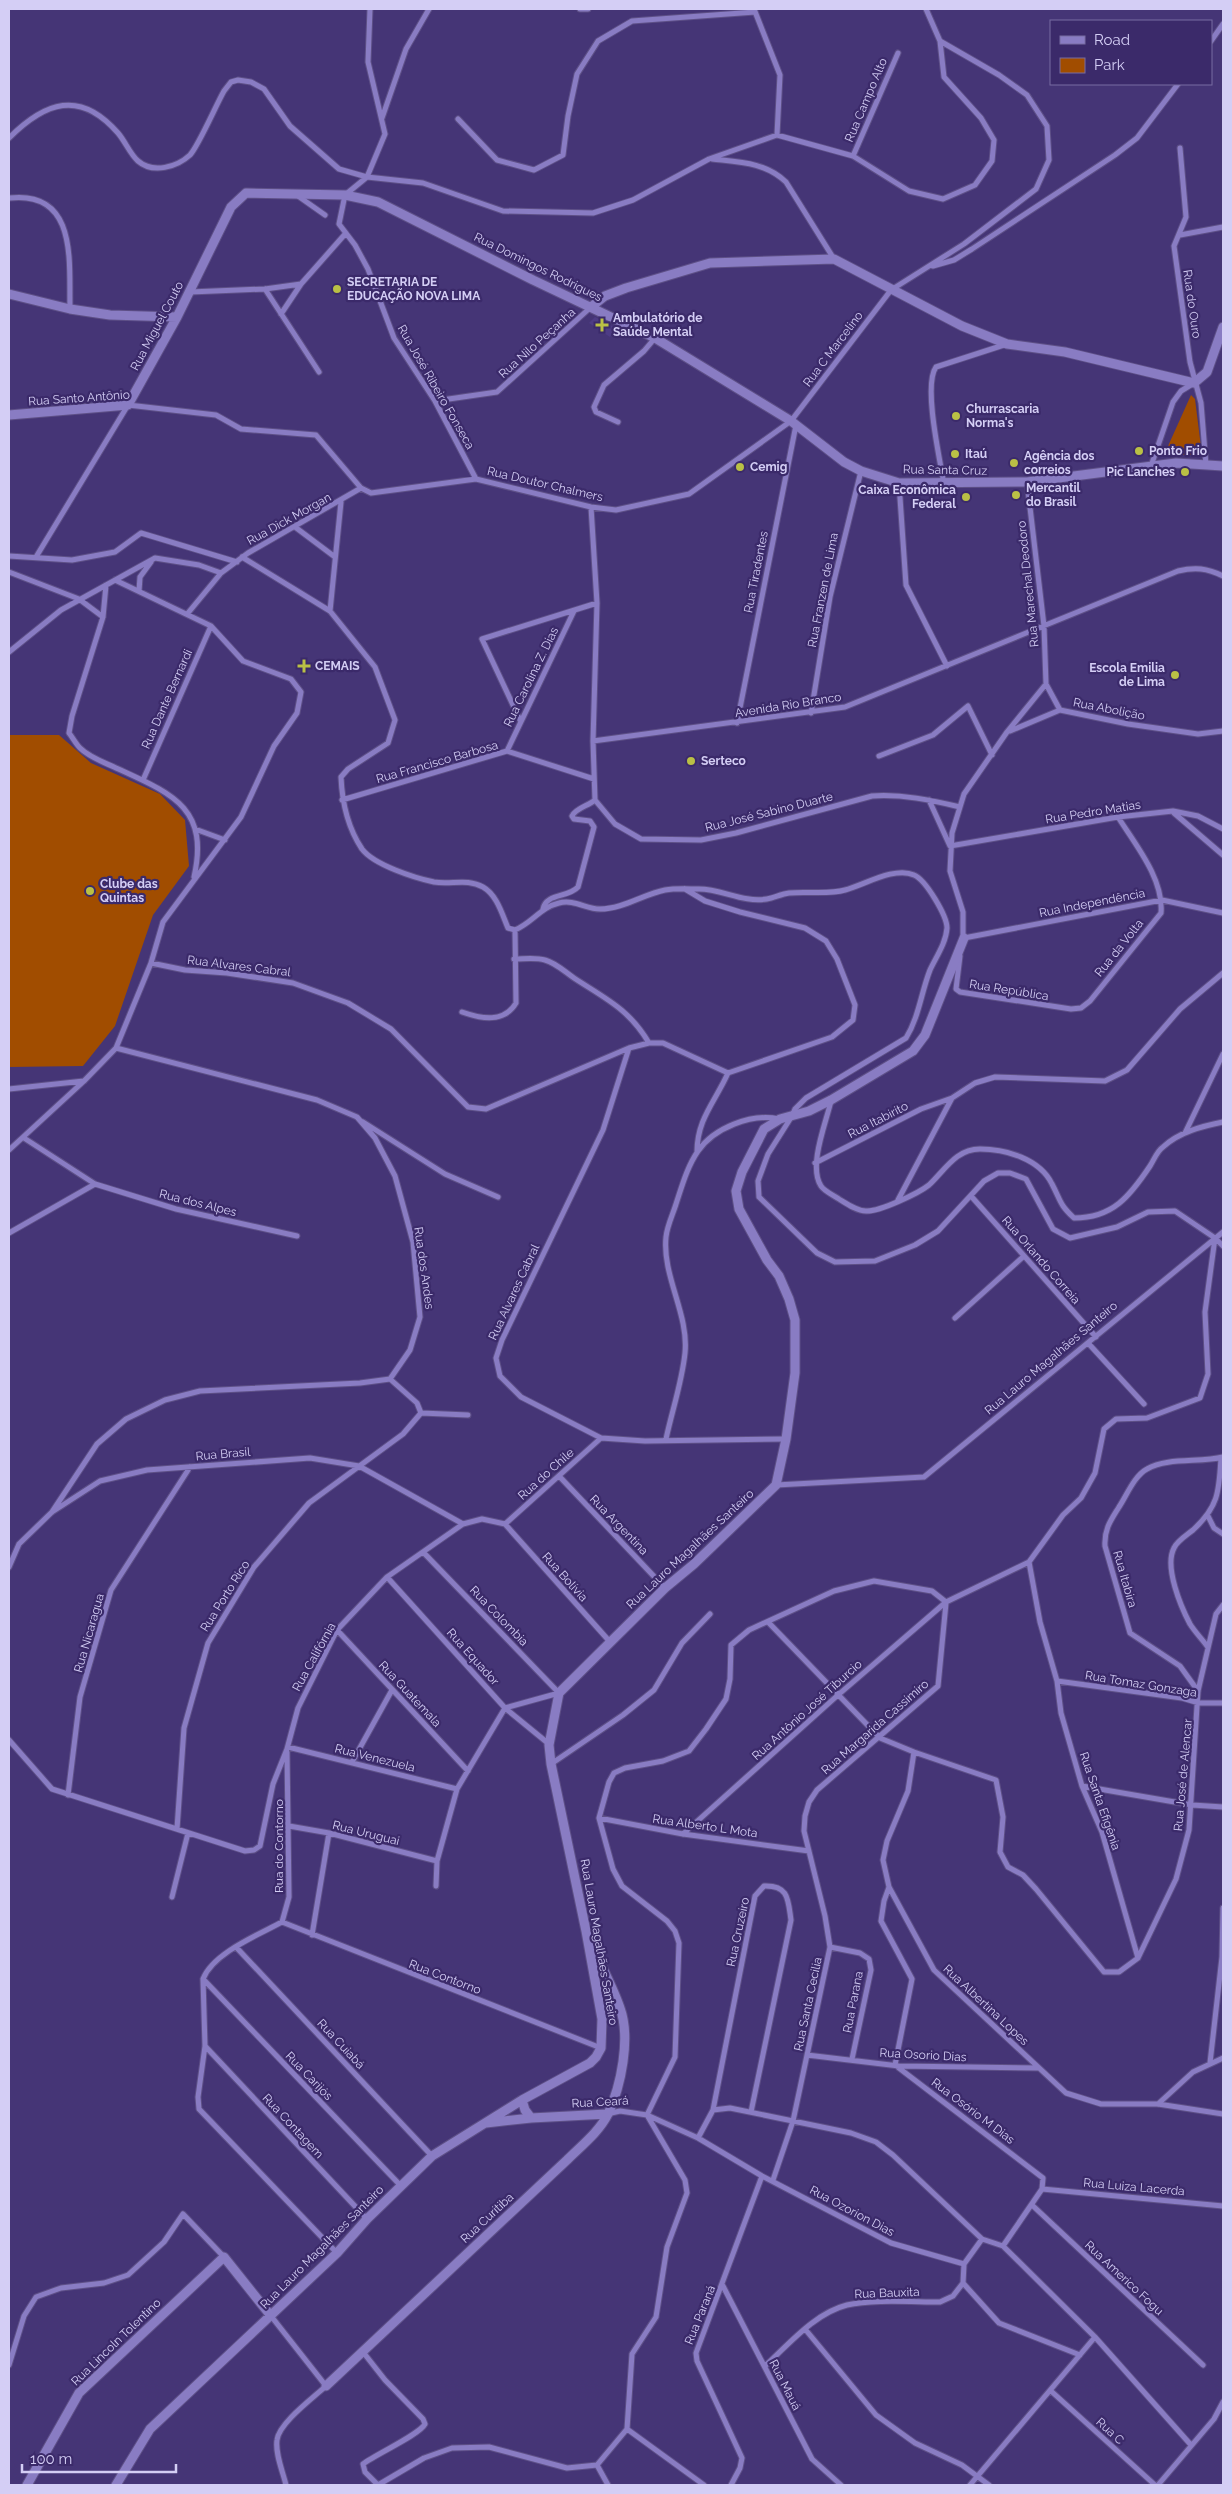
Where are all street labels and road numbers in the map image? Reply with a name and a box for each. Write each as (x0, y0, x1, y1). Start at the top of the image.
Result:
street label: Rua Campo Alto (842, 56, 890, 144)
street label: Rua Domingos Rodrigues (472, 230, 604, 304)
street label: Rua do Ouro (1180, 269, 1204, 339)
street label: Rua Miguel Couto (128, 279, 186, 373)
street label: Rua Nilo Peçanha (496, 305, 578, 381)
street label: Rua C Marcelino (800, 309, 866, 389)
street label: Rua José Ribeiro Fonseca (395, 322, 477, 452)
street label: Rua Santo Antônio (28, 387, 130, 409)
street label: Rua Santa Cruz (903, 462, 987, 478)
street label: Rua Doutor Chalmers (486, 464, 604, 504)
street label: Rua Dick Morgan (244, 490, 334, 548)
street label: Rua Marechal Deodoro (1014, 520, 1042, 648)
street label: Rua Tiradentes (741, 530, 771, 614)
street label: Rua Franzen de Lima (805, 532, 841, 648)
street label: Rua Carolina Z. Dias (501, 625, 561, 729)
street label: Rua Dante Bernardi (139, 647, 195, 751)
street label: Avenida Rio Branco (734, 690, 842, 720)
street label: Rua Abolição (1072, 695, 1146, 723)
street label: Rua Francisco Barbosa (374, 738, 500, 786)
street label: Rua José Sabino Duarte (704, 789, 834, 835)
street label: Rua Pedro Matias (1044, 798, 1142, 826)
street label: Rua Independência (1038, 886, 1146, 920)
street label: Rua da Volta (1092, 917, 1146, 979)
street label: Rua Alvares Cabral (186, 953, 292, 979)
street label: Rua República (968, 977, 1050, 1003)
street label: Rua Itabirito (845, 1099, 911, 1141)
street label: Rua dos Alpes (158, 1187, 238, 1219)
street label: Rua Orlando Correia (999, 1213, 1083, 1307)
street label: Rua dos Andes (411, 1226, 437, 1310)
street label: Rua Alvares Cabral (486, 1241, 543, 1342)
street label: Rua Lauro Magalhães Santeiro (982, 1298, 1120, 1418)
street label: Rua Brasil (195, 1445, 252, 1463)
street label: Rua do Chile (515, 1445, 577, 1503)
street label: Rua Lauro Magalhães Santeiro (624, 1486, 756, 1612)
street label: Rua Argentina (587, 1492, 651, 1558)
street label: Rua Itabira (1110, 1549, 1140, 1609)
street label: Rua Bolívia (539, 1550, 591, 1604)
street label: Rua Porto Rico (198, 1558, 252, 1634)
street label: Rua Colombia (467, 1583, 531, 1649)
street label: Rua Nicaragua (71, 1592, 107, 1674)
street label: Rua Califórnia (289, 1620, 339, 1694)
street label: Rua Equador (444, 1626, 503, 1689)
street label: Rua Antônio José Tiburcio (749, 1657, 865, 1763)
street label: Rua Guatemala (376, 1658, 444, 1730)
street label: Rua Tomaz Gonzaga (1084, 1668, 1198, 1700)
street label: Rua Margarida Cassimiro (819, 1677, 931, 1777)
street label: Rua José de Alencar (1171, 1717, 1195, 1832)
street label: Rua Venezuela (333, 1741, 417, 1775)
street label: Rua Santa Efigênia (1077, 1750, 1123, 1852)
street label: Rua do Contorno (272, 1799, 286, 1893)
street label: Rua Alberto L Mota (652, 1812, 758, 1840)
street label: Rua Uruguai (331, 1818, 401, 1848)
street label: Rua Lauro Magalhães Santeiro (577, 1858, 621, 2026)
street label: Rua Cruzeiro (724, 1896, 752, 1968)
street label: Rua Santa Cecilia (791, 1956, 825, 2052)
street label: Rua Contorno (407, 1957, 483, 1997)
street label: Rua Albertina Lopes (940, 1962, 1032, 2048)
street label: Rua Parana (840, 1970, 866, 2034)
street label: Rua Cuiabá (314, 2016, 368, 2072)
street label: Rua Osorio Dias (879, 2046, 967, 2064)
street label: Rua Carijós (283, 2049, 336, 2103)
street label: Rua Osório M Dias (929, 2075, 1018, 2147)
street label: Rua Contagem (260, 2091, 326, 2161)
street label: Rua Ceará (571, 2094, 629, 2110)
street label: Rua Luiza Lacerda (1083, 2176, 1185, 2198)
street label: Rua Lauro Magalhães Santeiro (257, 2182, 387, 2312)
street label: Rua Ozorion Dias (807, 2183, 897, 2239)
street label: Rua Curitiba (458, 2190, 516, 2246)
street label: Rua Americo Fogu (1082, 2238, 1166, 2318)
street label: Rua Paraná (682, 2283, 718, 2347)
street label: Rua Bauxita (854, 2285, 920, 2301)
street label: Rua Lincoln Tolentino (68, 2296, 164, 2388)
street label: Rua Mauá (766, 2357, 804, 2413)
street label: Rua C (1093, 2415, 1127, 2447)

